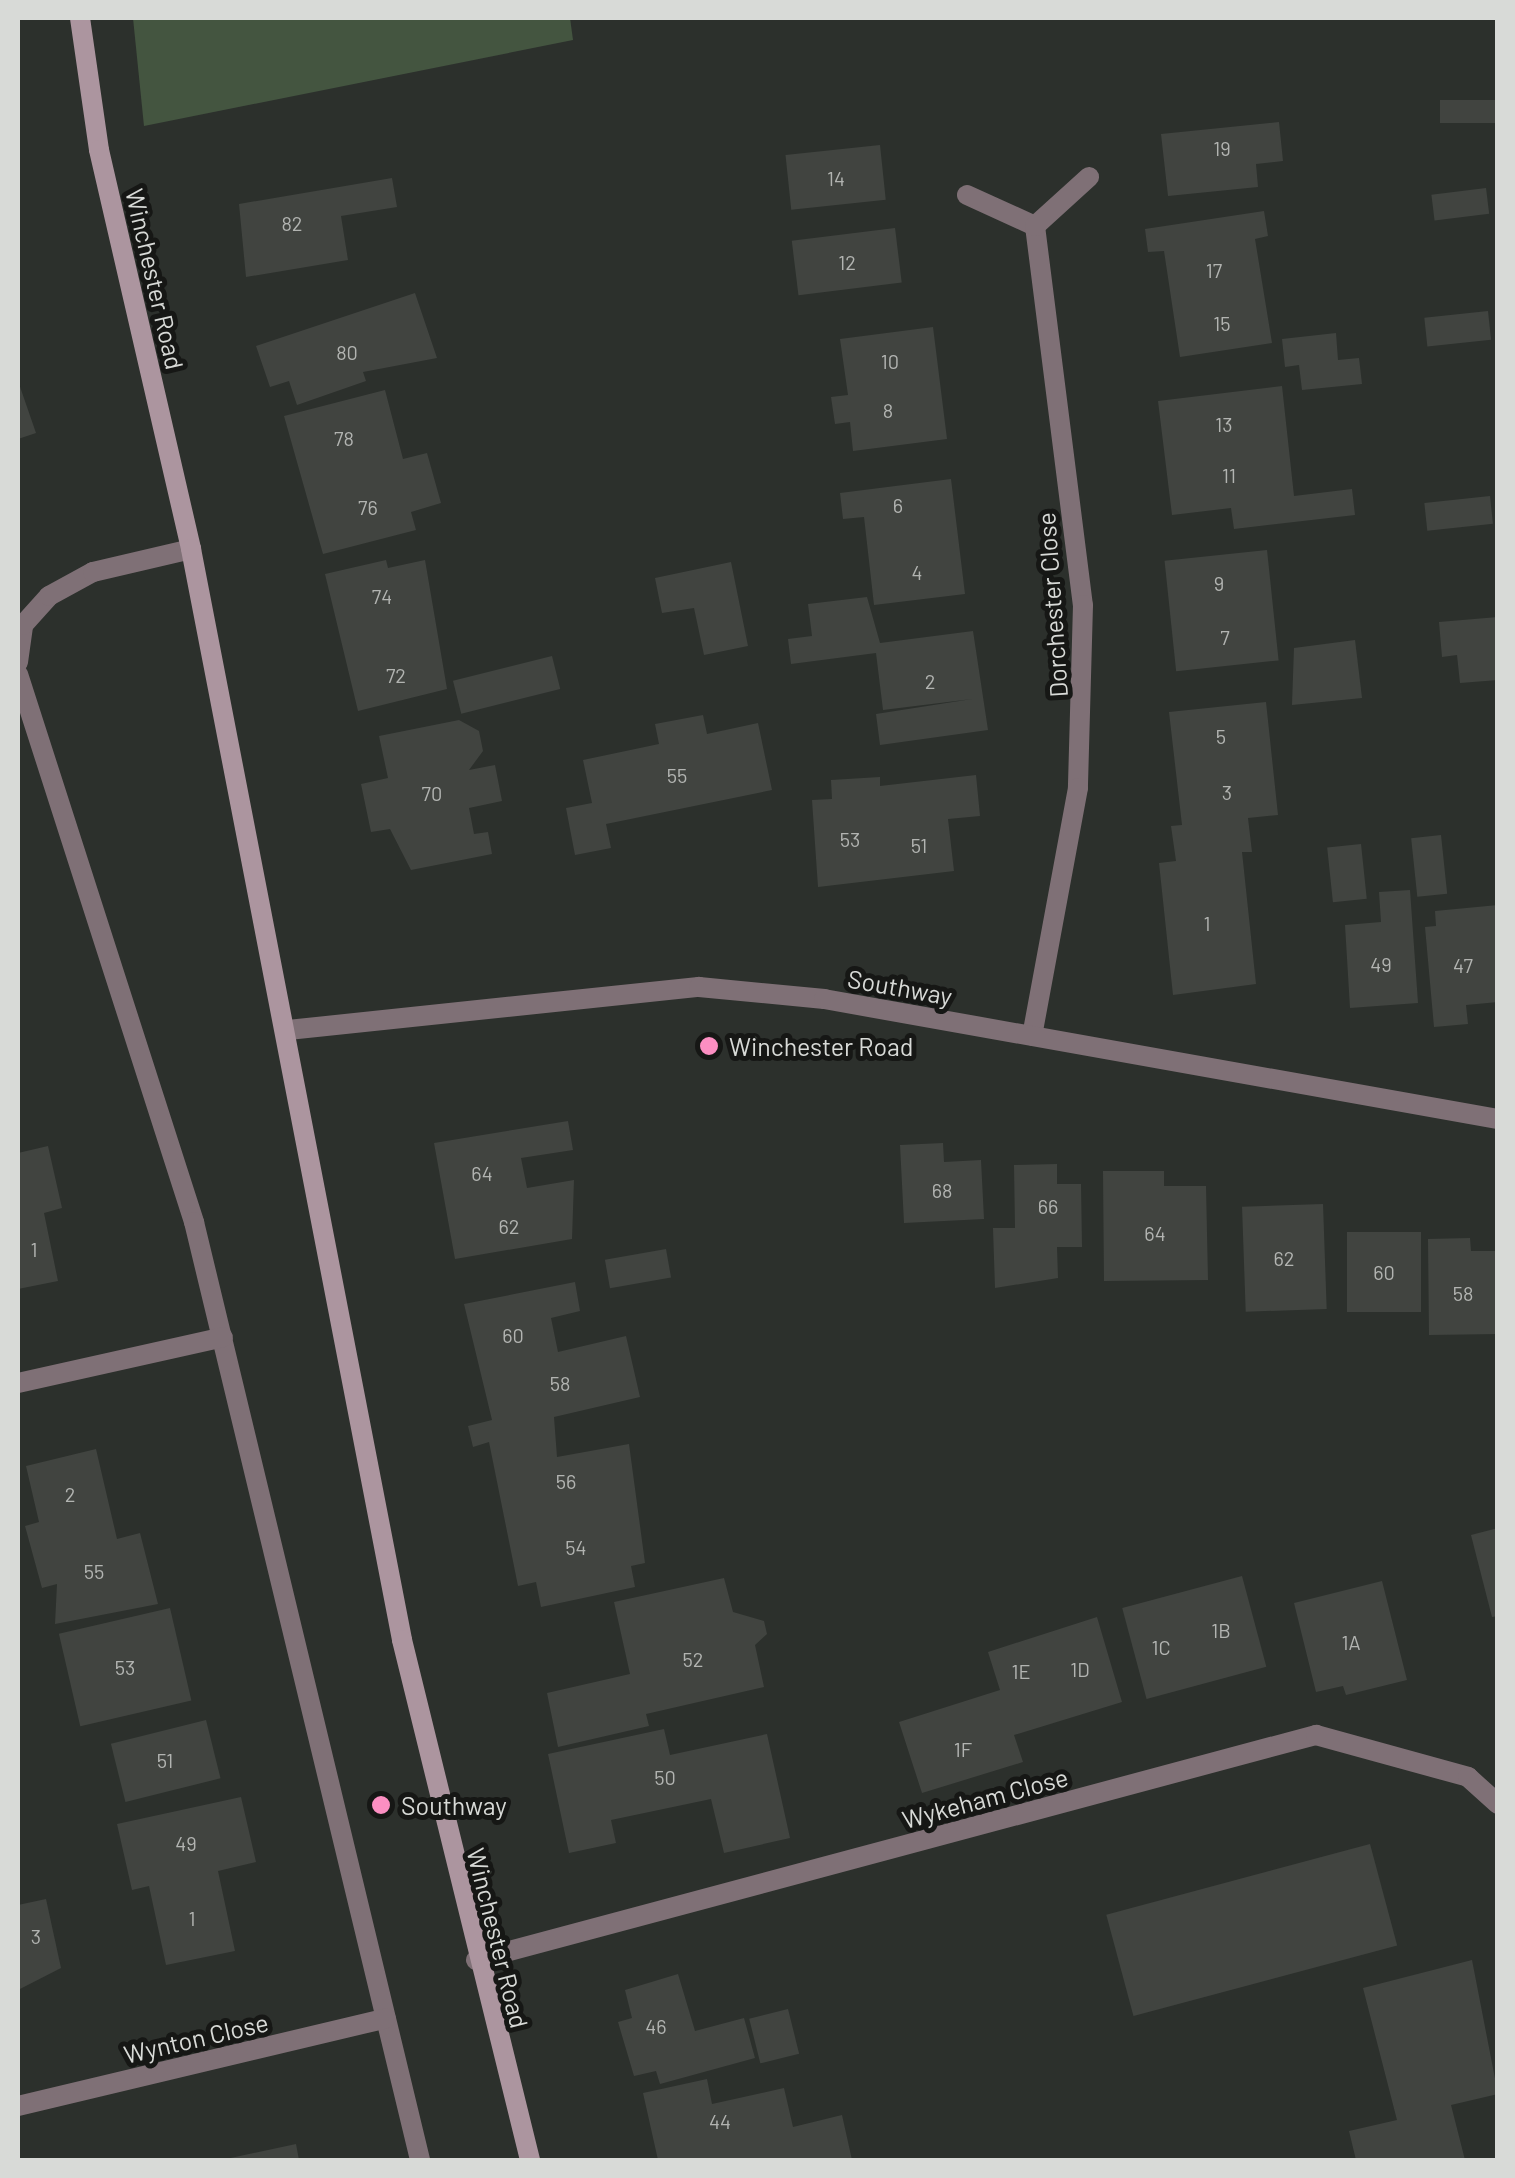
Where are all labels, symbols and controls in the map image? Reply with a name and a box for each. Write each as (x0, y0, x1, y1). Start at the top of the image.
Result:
house number: 19 (1213, 136, 1231, 160)
house number: 14 (827, 166, 845, 190)
street label: Winchester Road (120, 186, 190, 372)
house number: 82 (281, 211, 303, 235)
house number: 12 (838, 250, 856, 274)
house number: 17 (1206, 258, 1222, 282)
house number: 15 (1213, 311, 1231, 335)
house number: 80 (336, 340, 358, 364)
house number: 10 (881, 349, 899, 373)
house number: 8 (883, 398, 893, 422)
house number: 13 (1215, 412, 1233, 436)
house number: 78 (334, 426, 354, 450)
house number: 11 (1222, 463, 1236, 487)
house number: 6 (893, 493, 903, 517)
house number: 76 (358, 495, 378, 519)
street label: Dorchester Close (1031, 511, 1073, 699)
house number: 4 (911, 560, 923, 584)
house number: 9 (1214, 571, 1224, 595)
house number: 74 (372, 584, 392, 608)
house number: 7 (1220, 625, 1230, 649)
house number: 72 (386, 663, 406, 687)
house number: 2 (925, 669, 935, 693)
house number: 5 (1216, 724, 1226, 748)
house number: 55 (667, 763, 687, 787)
house number: 3 (1222, 780, 1232, 804)
house number: 70 (422, 781, 442, 805)
house number: 53 (840, 827, 860, 851)
house number: 51 (911, 833, 927, 857)
house number: 1 (1204, 911, 1210, 935)
house number: 49 (1370, 952, 1392, 976)
house number: 47 (1453, 953, 1473, 977)
street label: Southway (845, 963, 955, 1011)
place label: Winchester Road (729, 1031, 913, 1061)
marker: Winchester Road (698, 1035, 720, 1057)
house number: 64 (471, 1161, 493, 1185)
house number: 68 (932, 1178, 952, 1202)
house number: 66 (1038, 1194, 1058, 1218)
house number: 62 (498, 1214, 520, 1238)
house number: 64 (1144, 1221, 1166, 1245)
house number: 1 (31, 1237, 37, 1261)
house number: 62 (1273, 1246, 1295, 1270)
house number: 60 (1373, 1260, 1395, 1284)
house number: 58 (1453, 1281, 1473, 1305)
house number: 60 (502, 1323, 524, 1347)
house number: 58 (550, 1371, 570, 1395)
house number: 56 (556, 1469, 576, 1493)
house number: 2 (65, 1482, 75, 1506)
house number: 54 (565, 1535, 587, 1559)
house number: 55 (84, 1559, 104, 1583)
house number: 1B (1211, 1618, 1231, 1642)
house number: 1A (1341, 1630, 1361, 1654)
house number: 1C (1151, 1635, 1171, 1659)
house number: 52 (683, 1647, 703, 1671)
house number: 53 (115, 1655, 135, 1679)
house number: 1D (1070, 1657, 1090, 1681)
house number: 1E (1011, 1659, 1031, 1683)
house number: 1F (954, 1737, 972, 1761)
house number: 51 (157, 1748, 173, 1772)
street label: Wykeham Close (899, 1761, 1071, 1835)
house number: 50 (654, 1765, 676, 1789)
place label: Southway (401, 1790, 507, 1820)
marker: Southway (370, 1794, 392, 1816)
house number: 49 (175, 1831, 197, 1855)
street label: Winchester Road (461, 1845, 535, 2031)
house number: 1 (189, 1906, 195, 1930)
house number: 3 (31, 1924, 41, 1948)
street label: Wynton Close (121, 2007, 271, 2069)
house number: 46 (645, 2014, 667, 2038)
house number: 44 (709, 2109, 731, 2133)

